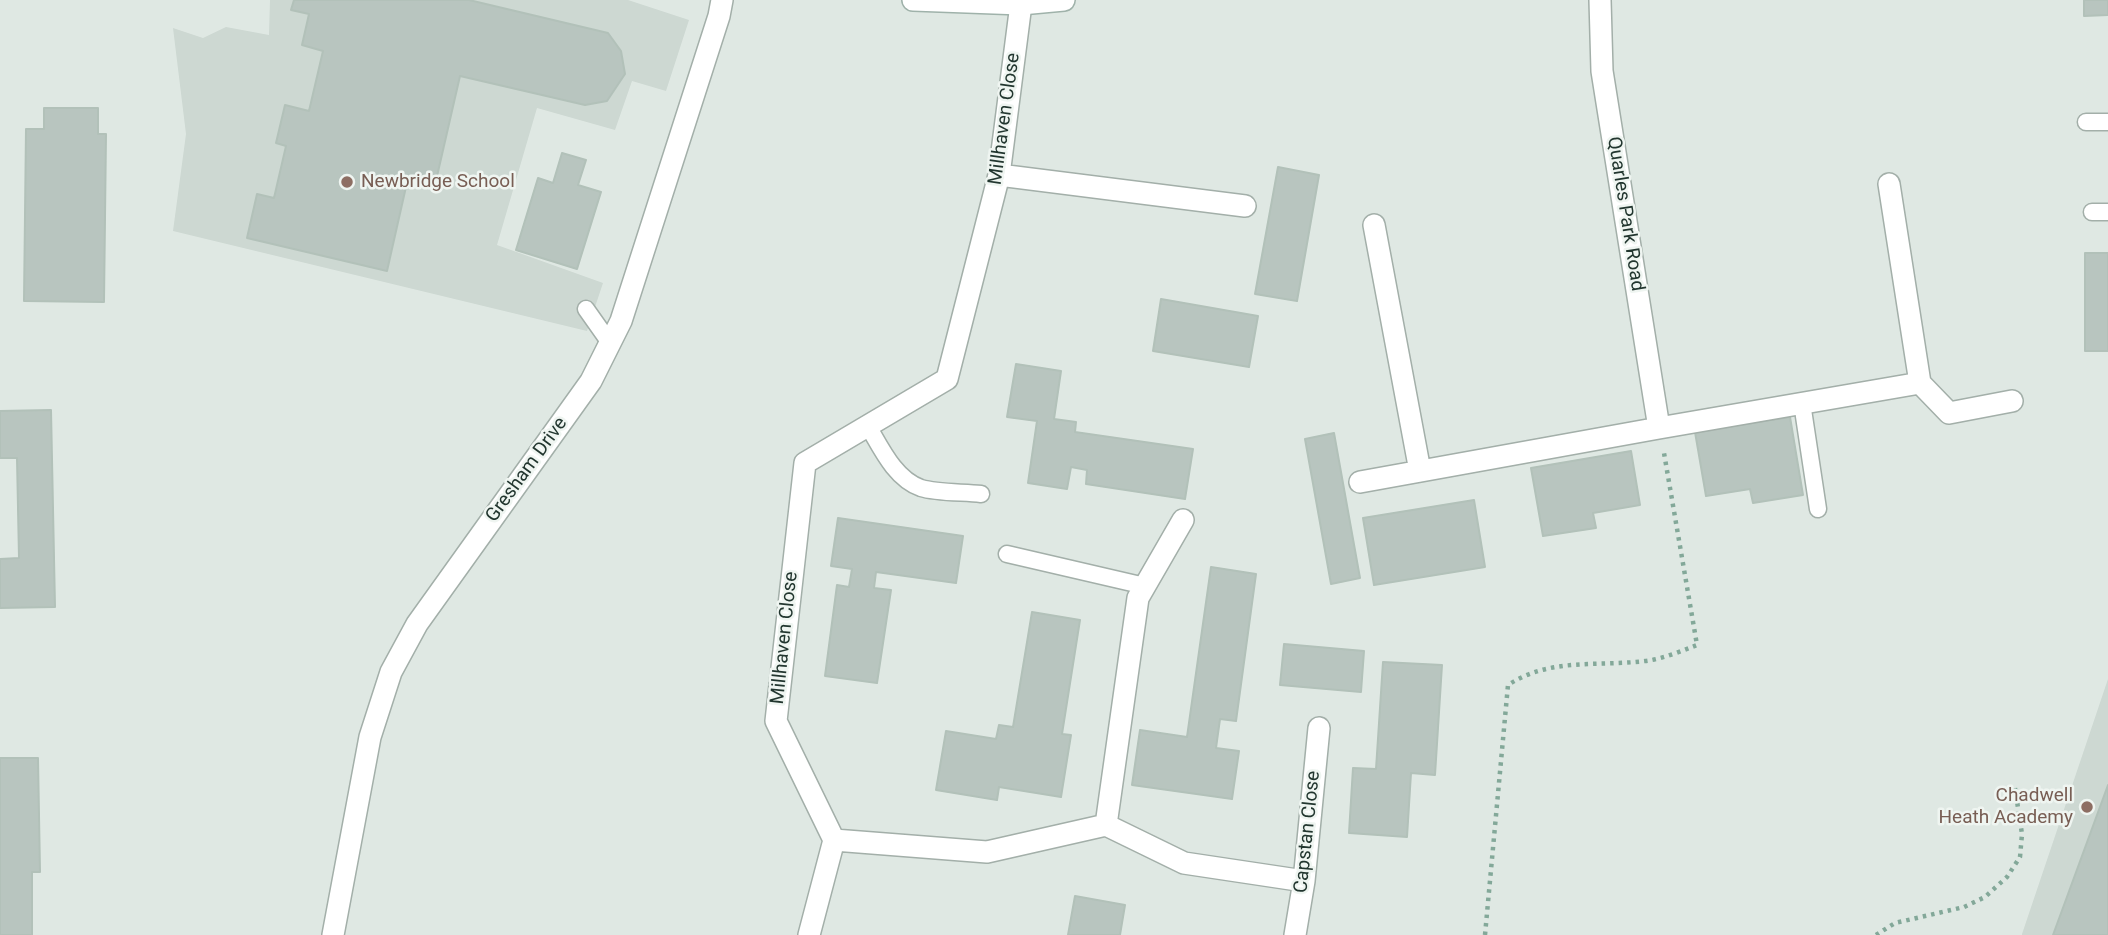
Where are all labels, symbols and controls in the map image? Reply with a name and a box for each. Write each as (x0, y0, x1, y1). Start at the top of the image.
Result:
street label: Millhaven Close (984, 51, 1026, 187)
street label: Quarles Park Road (1602, 135, 1648, 293)
place label: Newbridge School (361, 171, 515, 193)
marker: Newbridge School (339, 174, 355, 190)
street label: Gresham Drive (481, 413, 573, 527)
street label: Millhaven Close (767, 571, 803, 705)
street label: Capstan Close (1290, 770, 1326, 894)
place label: Chadwell Heath Academy (1939, 785, 2073, 829)
marker: Chadwell Heath Academy (2079, 799, 2095, 815)

